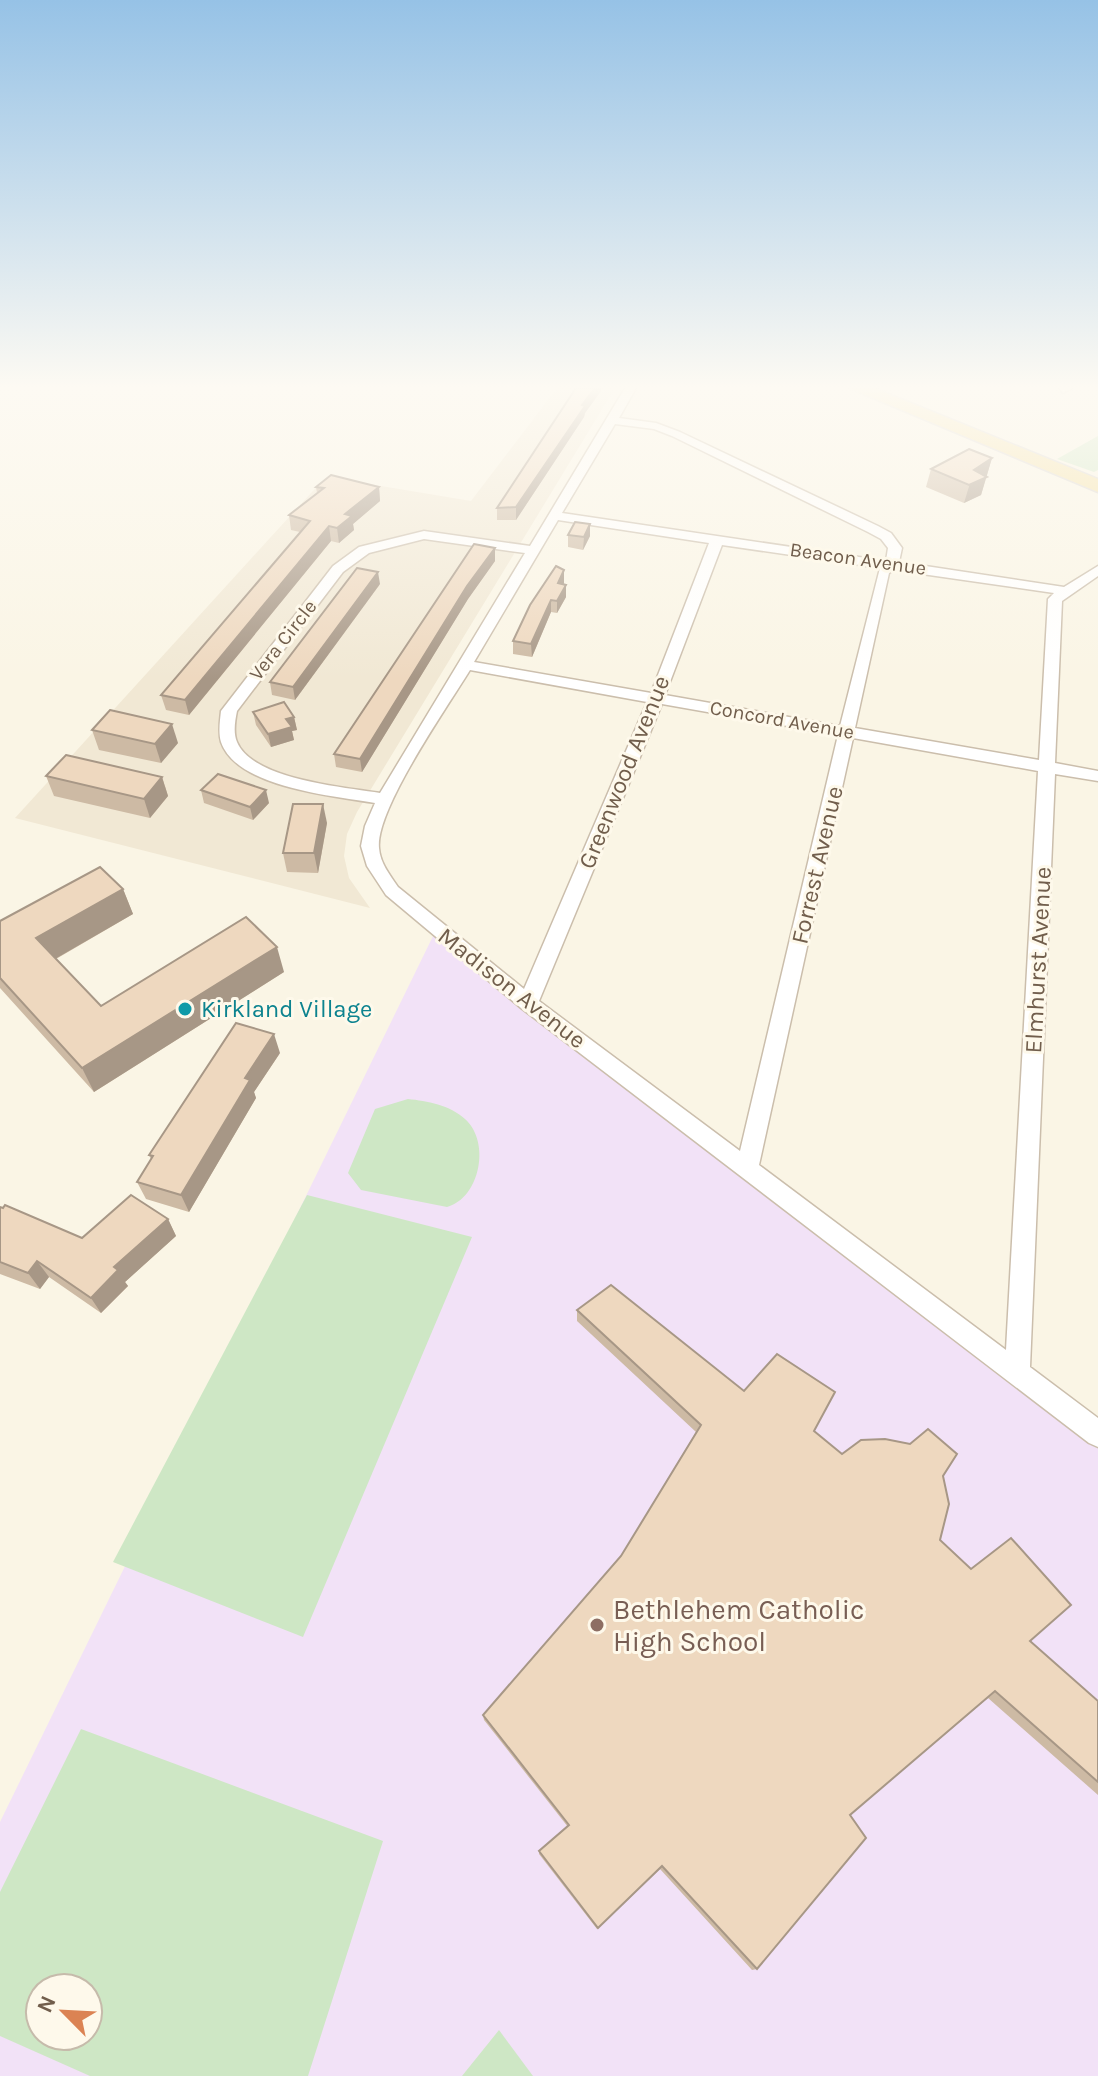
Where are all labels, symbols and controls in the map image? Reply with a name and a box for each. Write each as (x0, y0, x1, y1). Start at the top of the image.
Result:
street label: Beacon Avenue (788, 538, 928, 580)
street label: Vera Circle (245, 595, 321, 685)
street label: Greenwood Avenue (572, 671, 676, 873)
street label: Concord Avenue (708, 696, 856, 744)
street label: Forrest Avenue (785, 783, 849, 947)
street label: Elmhurst Avenue (1019, 866, 1057, 1054)
street label: Madison Avenue (433, 922, 591, 1054)
place label: Kirkland Village (201, 995, 372, 1023)
marker: Kirkland Village (176, 1000, 194, 1018)
place label: Bethlehem Catholic High School (613, 1593, 864, 1658)
marker: Bethlehem Catholic High School (588, 1616, 606, 1634)
north arrow (24, 1972, 104, 2052)
text: N (32, 1992, 62, 2017)

